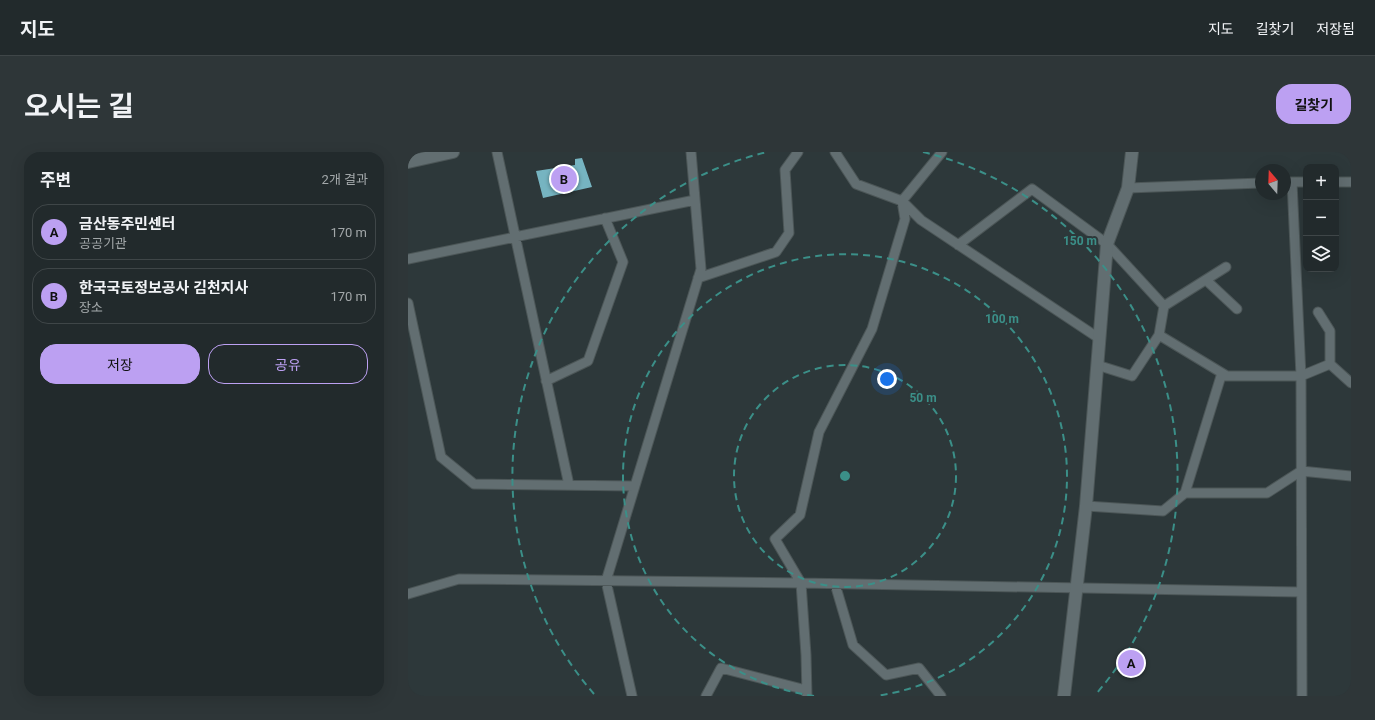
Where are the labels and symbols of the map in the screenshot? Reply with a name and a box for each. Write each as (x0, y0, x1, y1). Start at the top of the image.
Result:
pin: B (551, 164, 577, 194)
north arrow (1255, 164, 1291, 200)
text: 150 m (1063, 234, 1097, 248)
text: 100 m (985, 312, 1019, 326)
your location (877, 369, 897, 389)
text: 50 m (909, 391, 937, 405)
centre of rings (838, 469, 852, 483)
pin: A (1118, 648, 1144, 678)

